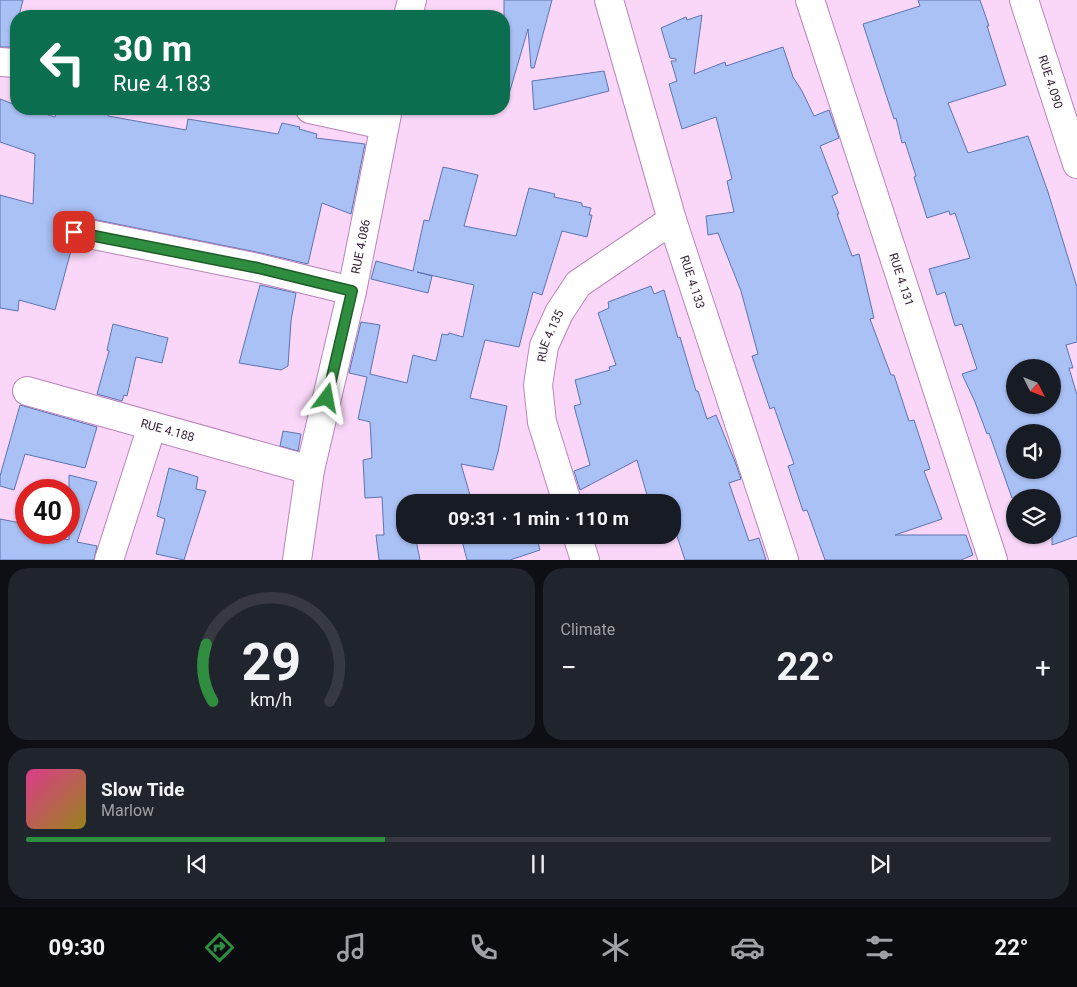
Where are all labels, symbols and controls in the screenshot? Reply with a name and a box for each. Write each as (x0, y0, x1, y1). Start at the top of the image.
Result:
text: 30 m (113, 29, 192, 70)
icon: left (30, 30, 95, 95)
street label: RUE 4.090 (1035, 53, 1066, 110)
text: Rue 4.183 (113, 71, 211, 96)
pin (53, 211, 95, 253)
icon: arrive (60, 218, 88, 246)
street label: RUE 4.086 (349, 218, 373, 275)
street label: RUE 4.131 (886, 251, 917, 308)
street label: RUE 4.133 (677, 253, 708, 310)
street label: RUE 4.135 (535, 307, 567, 363)
north arrow (1006, 359, 1061, 414)
map controls (1006, 359, 1061, 544)
position arrow (300, 371, 352, 423)
street label: RUE 4.188 (139, 416, 196, 444)
button: sound (1006, 424, 1061, 479)
speed limit sign: 40 (15, 479, 80, 544)
button: layers (1006, 489, 1061, 544)
text: 09:31 · 1 min · 110 m (448, 507, 629, 530)
text: Climate (561, 620, 615, 639)
text: 29 (241, 632, 301, 693)
text: 22° (777, 645, 835, 689)
text: − (561, 651, 577, 684)
text: + (1035, 651, 1051, 684)
text: km/h (250, 689, 292, 710)
text: Slow Tide (101, 778, 184, 801)
text: Marlow (101, 801, 154, 820)
icon: previous (183, 850, 211, 878)
icon: pause (524, 850, 552, 878)
icon: next (866, 850, 894, 878)
icon: directions (202, 930, 237, 965)
icon: music (334, 930, 369, 965)
icon: phone (466, 930, 501, 965)
icon: climate (598, 930, 633, 965)
icon: car (730, 930, 765, 965)
icon: filters (862, 930, 897, 965)
text: 09:30 (49, 935, 105, 960)
text: 22° (995, 935, 1028, 960)

